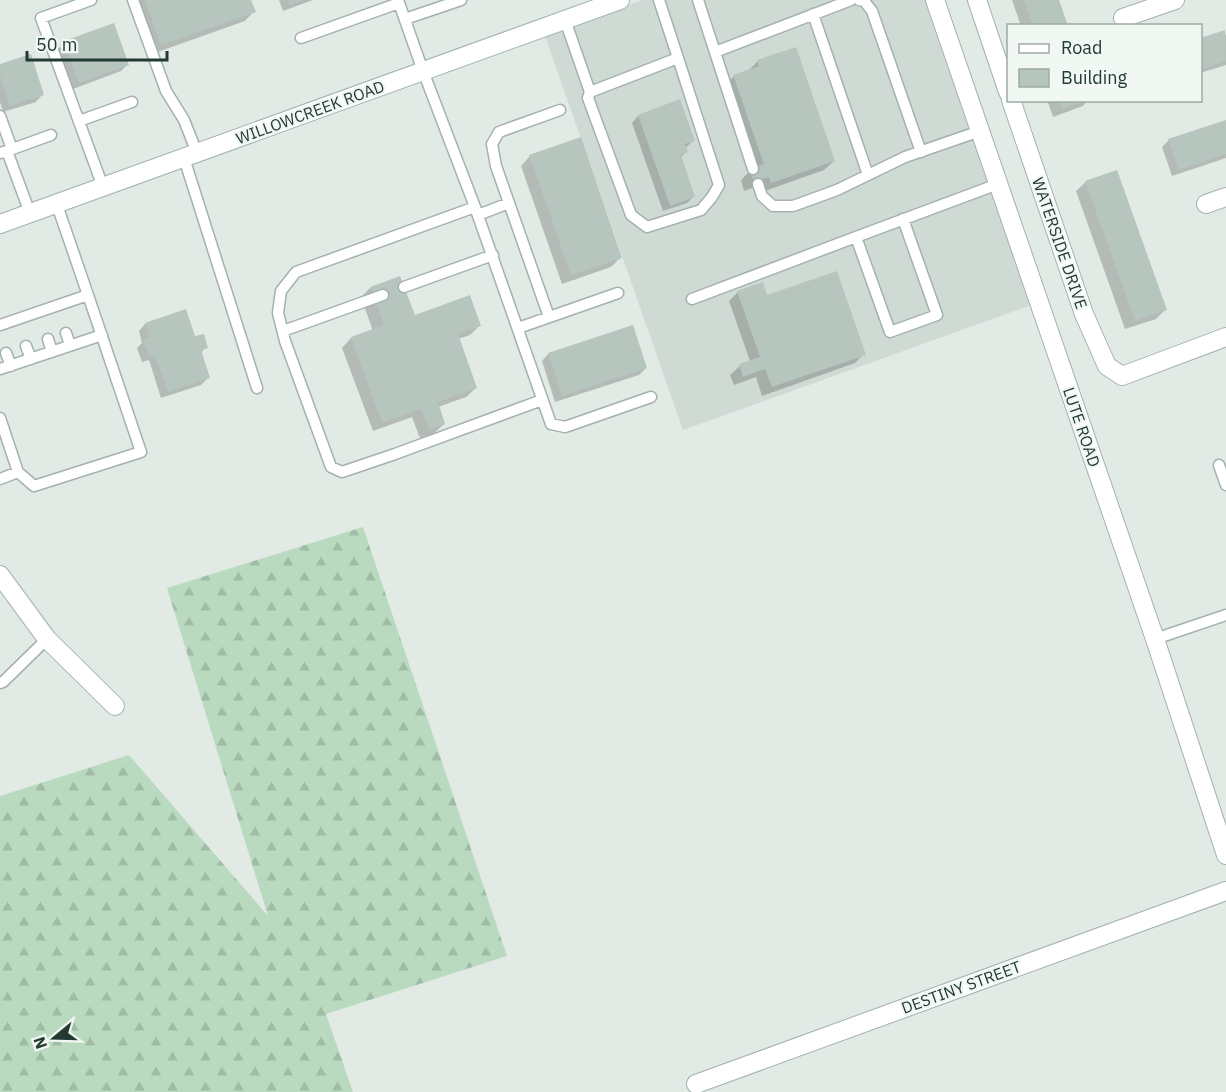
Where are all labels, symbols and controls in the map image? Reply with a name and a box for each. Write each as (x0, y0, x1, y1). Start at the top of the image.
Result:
scale bar (27, 24, 166, 62)
legend (1007, 24, 1202, 102)
text: 50 m (36, 33, 78, 56)
text: Road (1061, 36, 1102, 59)
text: Building (1061, 66, 1128, 89)
street label: WILLOWCREEK ROAD (233, 76, 387, 148)
street label: WATERSIDE DRIVE (1028, 174, 1092, 312)
street label: LUTE ROAD (1059, 385, 1105, 469)
street label: DESTINY STREET (899, 956, 1023, 1018)
north arrow (24, 1008, 84, 1068)
text: N (28, 1034, 51, 1052)

